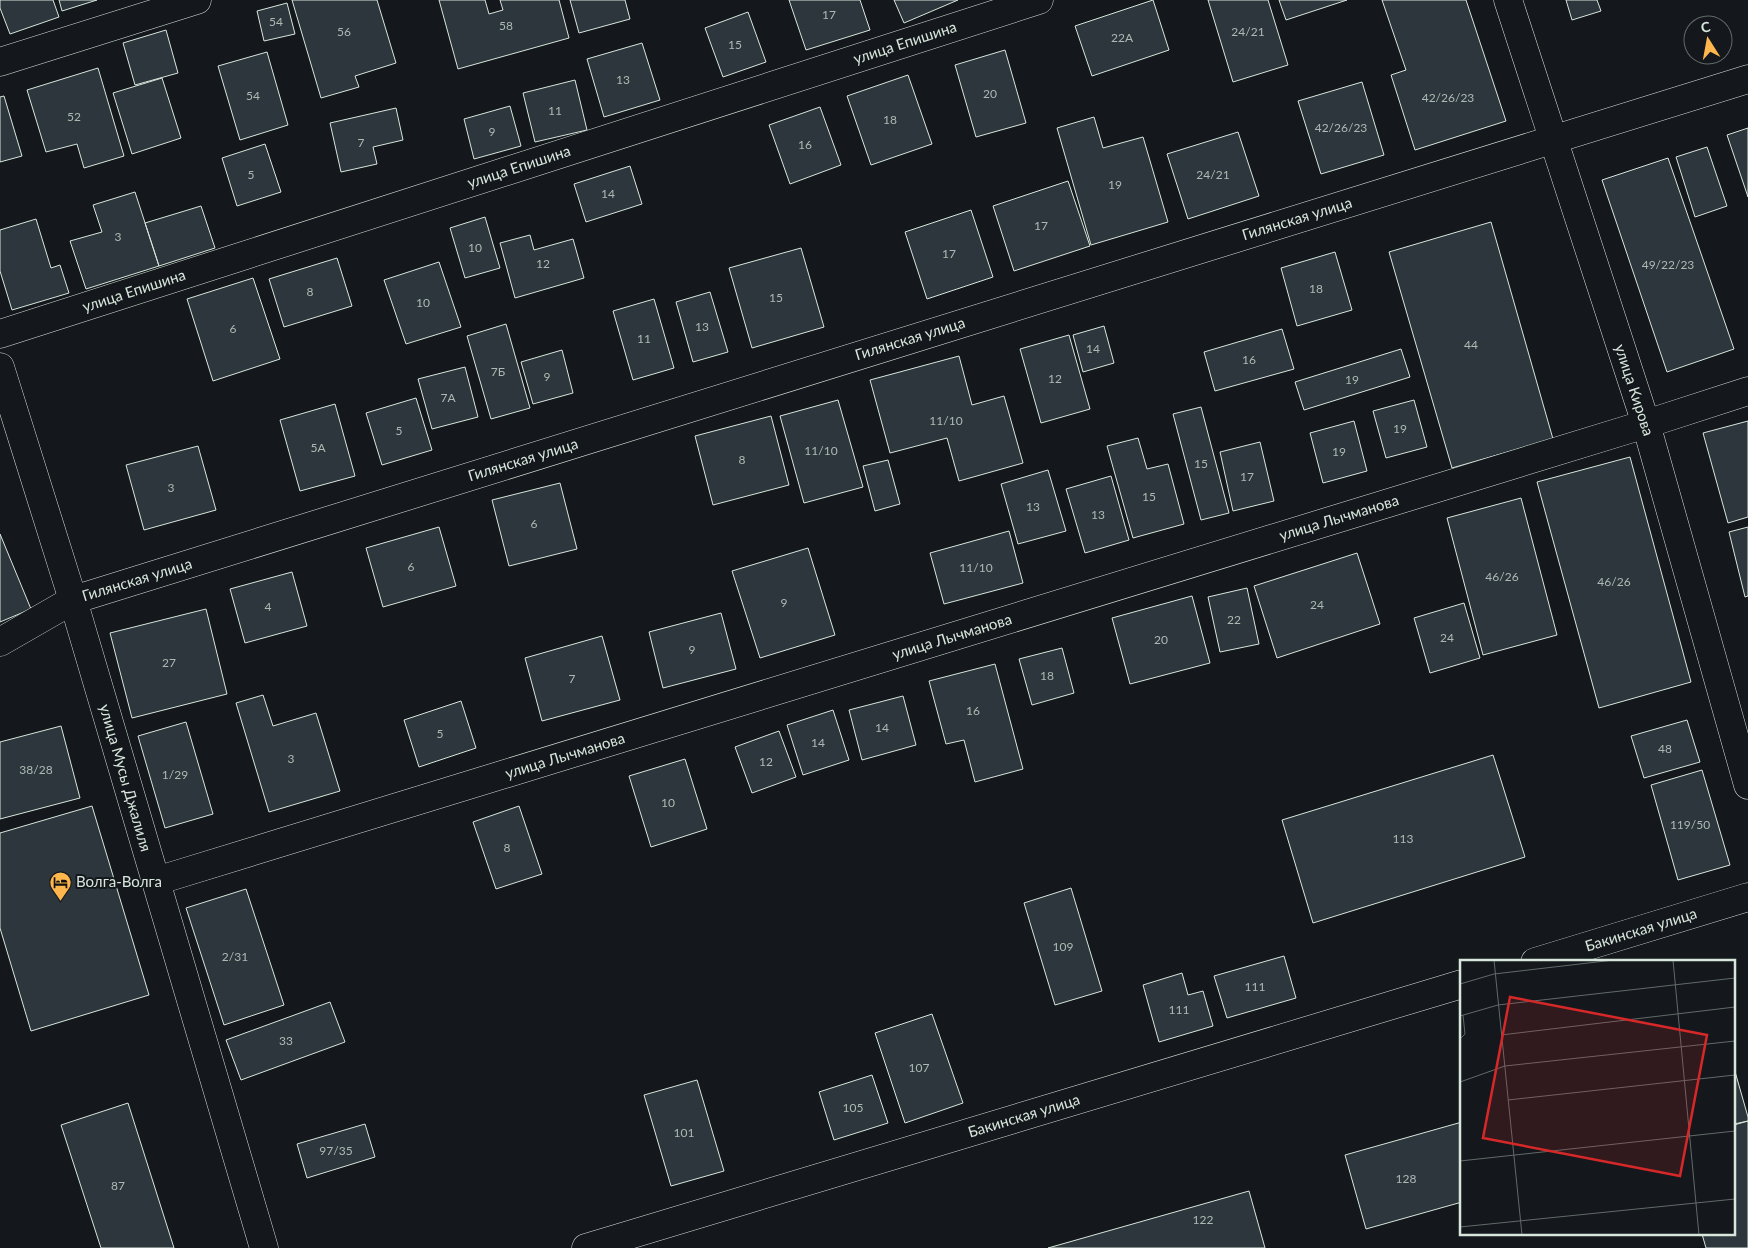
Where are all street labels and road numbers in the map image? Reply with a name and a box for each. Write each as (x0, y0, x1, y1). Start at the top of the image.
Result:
street label: улица Епишина (851, 17, 958, 67)
street label: улица Епишина (465, 141, 572, 191)
street label: Гилянская улица (1239, 193, 1354, 243)
street label: улица Епишина (80, 265, 187, 315)
street label: Гилянская улица (852, 313, 967, 363)
street label: улица Кирова (1612, 342, 1658, 438)
street label: Гилянская улица (465, 434, 580, 484)
street label: улица Лычманова (1277, 490, 1401, 544)
street label: Гилянская улица (79, 554, 194, 604)
street label: улица Лычманова (890, 609, 1014, 663)
street label: улица Мусы Джалиля (96, 702, 156, 854)
street label: улица Лычманова (503, 728, 627, 782)
street label: Бакинская улица (1583, 903, 1699, 955)
street label: Бакинская улица (966, 1089, 1082, 1141)

